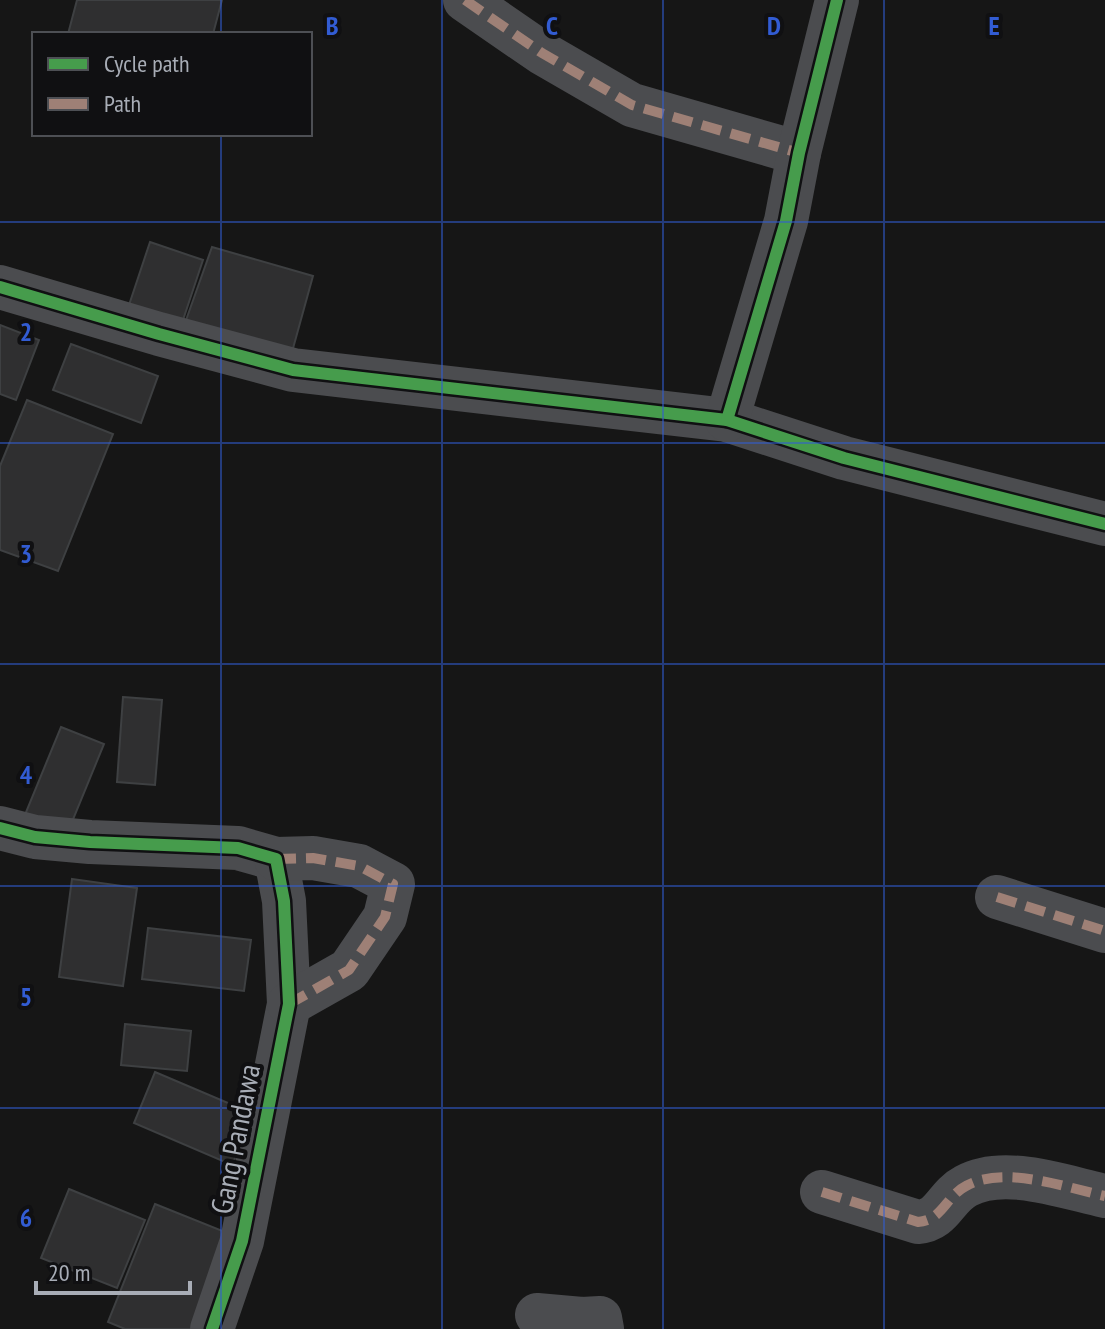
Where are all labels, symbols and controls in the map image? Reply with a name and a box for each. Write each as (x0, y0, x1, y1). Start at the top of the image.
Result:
text: B (326, 9, 339, 42)
text: C (546, 9, 558, 42)
text: D (767, 9, 781, 42)
text: E (988, 9, 1000, 42)
legend (32, 32, 312, 136)
text: Cycle path (104, 48, 190, 79)
text: Path (104, 88, 141, 119)
text: 2 (20, 315, 32, 348)
text: 3 (20, 537, 32, 570)
text: 4 (20, 758, 33, 791)
text: 5 (20, 980, 32, 1013)
street label: Gang Pandawa (201, 1060, 268, 1217)
text: 6 (20, 1201, 32, 1234)
scale bar (36, 1245, 190, 1295)
text: 20 m (48, 1257, 90, 1288)

